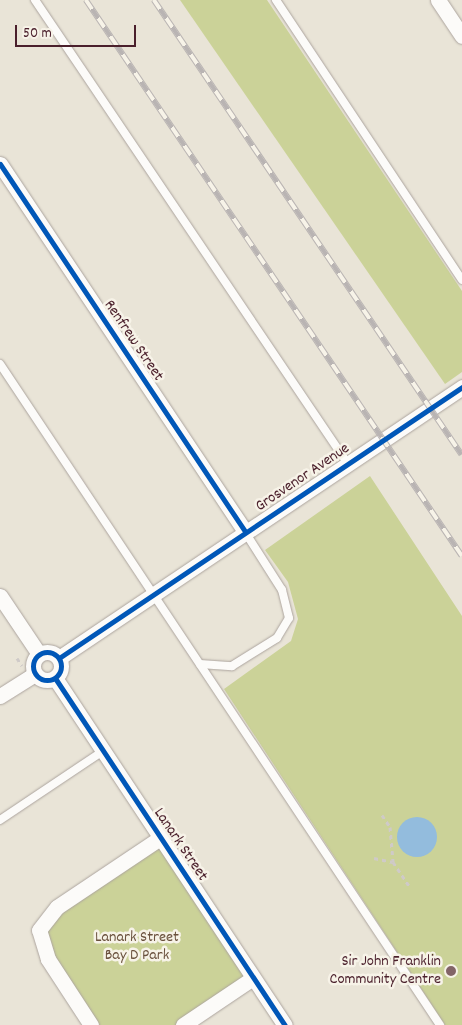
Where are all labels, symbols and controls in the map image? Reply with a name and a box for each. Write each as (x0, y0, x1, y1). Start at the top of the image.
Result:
scale bar (18, 15, 139, 47)
text: 50 m (23, 23, 52, 45)
street label: Renfrew Street (99, 297, 167, 385)
street label: Grosvenor Avenue (252, 439, 354, 517)
street label: Lanark Street (149, 805, 211, 885)
park label: Lanark Street Bay D Park (95, 928, 179, 966)
place label: Sir John Franklin Community Centre (330, 952, 441, 990)
marker: Sir John Franklin Community Centre (445, 965, 457, 977)

